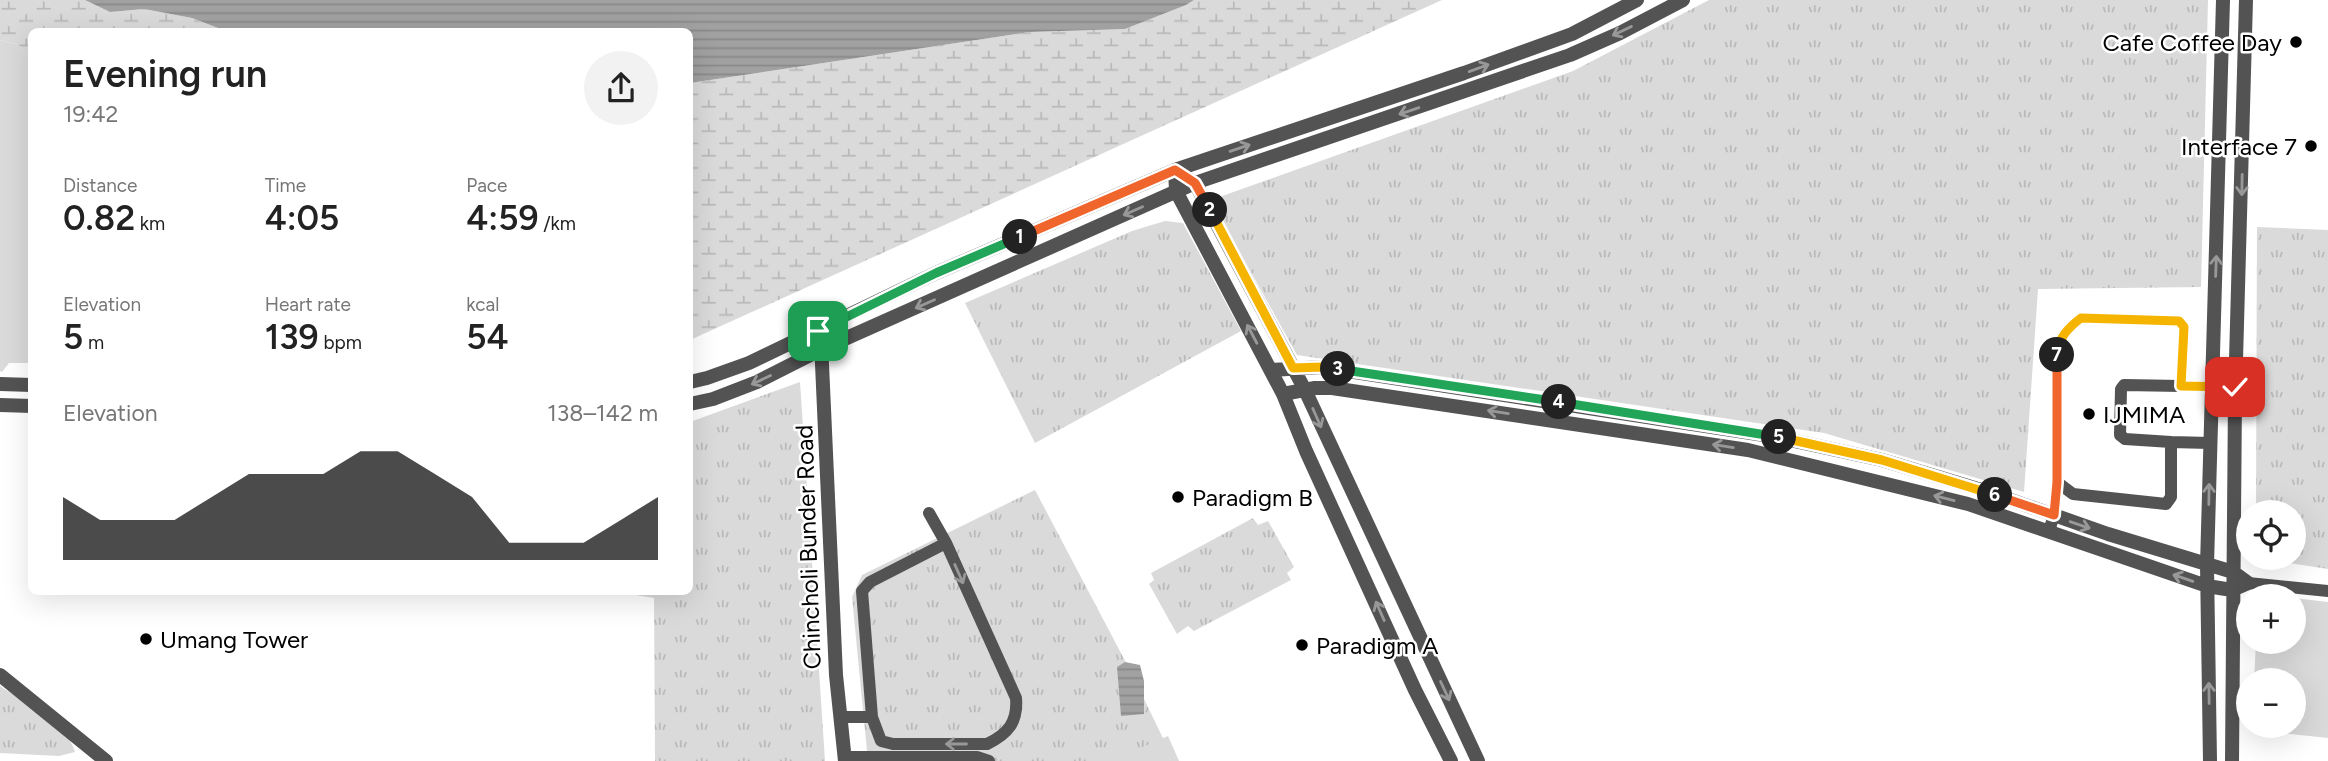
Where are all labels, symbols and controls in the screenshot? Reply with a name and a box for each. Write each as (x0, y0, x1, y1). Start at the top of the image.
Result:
one-way arrow (1612, 25, 1633, 39)
place label: Cafe Coffee Day (2102, 28, 2282, 57)
marker: Cafe Coffee Day (2288, 34, 2304, 50)
text: Evening run (63, 51, 267, 97)
button: share (584, 51, 658, 125)
one-way arrow (1467, 60, 1489, 73)
text: 19:42 (63, 100, 118, 128)
one-way arrow (1399, 106, 1421, 118)
place label: Interface 7 (2181, 132, 2297, 161)
marker: Interface 7 (2303, 138, 2319, 154)
one-way arrow (1228, 141, 1250, 153)
text: Distance (63, 174, 137, 197)
text: Time (265, 174, 306, 197)
text: Pace (466, 174, 507, 197)
one-way arrow (2235, 174, 2249, 197)
pin: 2 (1192, 192, 1228, 228)
text: 0.82 (63, 197, 135, 239)
text: 4:05 (265, 197, 339, 239)
text: 4:59 (466, 197, 539, 239)
text: 2 (1204, 198, 1215, 221)
one-way arrow (1123, 205, 1144, 218)
text: km (135, 212, 165, 235)
text: /km (539, 212, 576, 235)
pin: 1 (1002, 219, 1038, 254)
text: 1 (1015, 225, 1024, 248)
one-way arrow (2210, 255, 2223, 278)
text: Elevation (63, 293, 141, 316)
text: Heart rate (265, 293, 351, 316)
text: kcal (466, 293, 500, 316)
one-way arrow (915, 298, 937, 311)
pin (788, 301, 848, 361)
icon: arrive (799, 312, 837, 350)
text: 5 (63, 316, 83, 358)
text: 139 (265, 316, 319, 358)
text: 54 (466, 316, 509, 358)
one-way arrow (1244, 324, 1258, 344)
text: m (83, 331, 104, 354)
text: bpm (319, 331, 362, 354)
pin: 7 (2039, 338, 2074, 372)
text: 7 (2051, 343, 2062, 366)
pin: 3 (1320, 352, 1356, 386)
text: 3 (1332, 357, 1343, 380)
pin (2205, 357, 2265, 417)
icon: check (2216, 368, 2254, 406)
one-way arrow (751, 374, 772, 387)
pin: 4 (1542, 384, 1576, 420)
text: 4 (1552, 390, 1565, 413)
text: Elevation (63, 399, 158, 427)
text: 138–142 m (547, 399, 658, 427)
place label: IJMIMA (2103, 400, 2186, 429)
one-way arrow (1487, 406, 1510, 419)
marker: IJMIMA (2081, 406, 2097, 422)
one-way arrow (1311, 407, 1324, 429)
pin: 5 (1762, 420, 1796, 454)
street label: Chincholi Bunder Road (789, 424, 827, 670)
text: 5 (1773, 425, 1784, 448)
one-way arrow (1712, 439, 1735, 452)
pin: 6 (1978, 477, 2012, 512)
one-way arrow (2202, 482, 2215, 505)
place label: Paradigm B (1192, 483, 1313, 512)
text: 6 (1989, 483, 2000, 506)
marker: Paradigm B (1170, 489, 1186, 505)
one-way arrow (1933, 491, 1956, 504)
map controls (2236, 500, 2306, 738)
button: locate (2236, 500, 2306, 570)
one-way arrow (2069, 519, 2091, 532)
one-way arrow (953, 562, 966, 584)
one-way arrow (2172, 571, 2194, 583)
button: + (2236, 584, 2306, 654)
one-way arrow (1373, 600, 1386, 622)
place label: Umang Tower (160, 625, 308, 654)
marker: Umang Tower (138, 631, 154, 647)
place label: Paradigm A (1316, 631, 1439, 660)
marker: Paradigm A (1294, 637, 1310, 653)
button: − (2236, 668, 2306, 738)
one-way arrow (1439, 680, 1452, 701)
one-way arrow (2202, 682, 2215, 705)
one-way arrow (945, 737, 968, 751)

